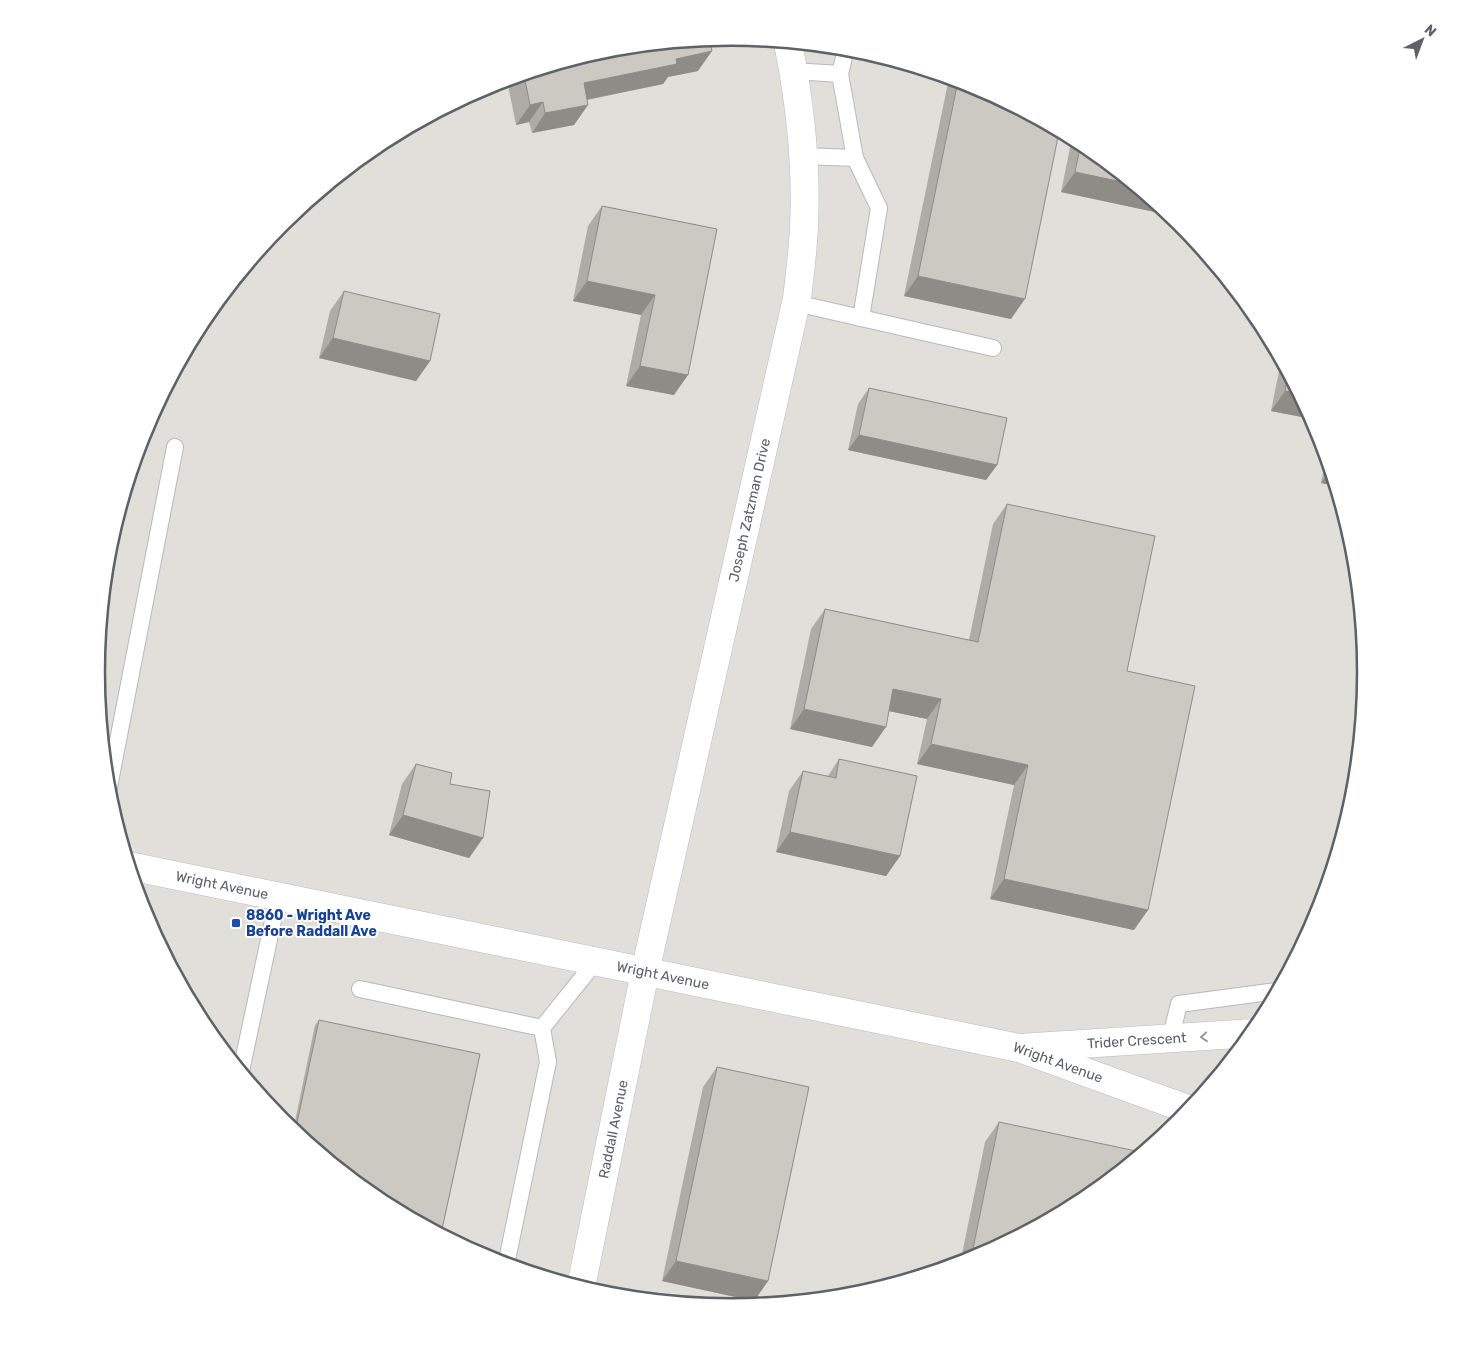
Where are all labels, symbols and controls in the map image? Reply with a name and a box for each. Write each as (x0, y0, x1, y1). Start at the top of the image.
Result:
north arrow (1397, 15, 1447, 65)
text: N (1421, 21, 1440, 40)
street label: Joseph Zatzman Drive (725, 436, 774, 584)
street label: Wright Avenue (174, 867, 270, 903)
place label: 8860 - Wright Ave Before Raddall Ave (246, 907, 377, 940)
marker: 8860 - Wright Ave Before Raddall Ave (230, 917, 242, 929)
street label: Wright Avenue (615, 957, 711, 993)
street label: Trider Crescent (1087, 1029, 1187, 1052)
one-way arrow (1200, 1031, 1208, 1042)
street label: Wright Avenue (1011, 1038, 1105, 1086)
street label: Raddall Avenue (595, 1078, 631, 1180)

